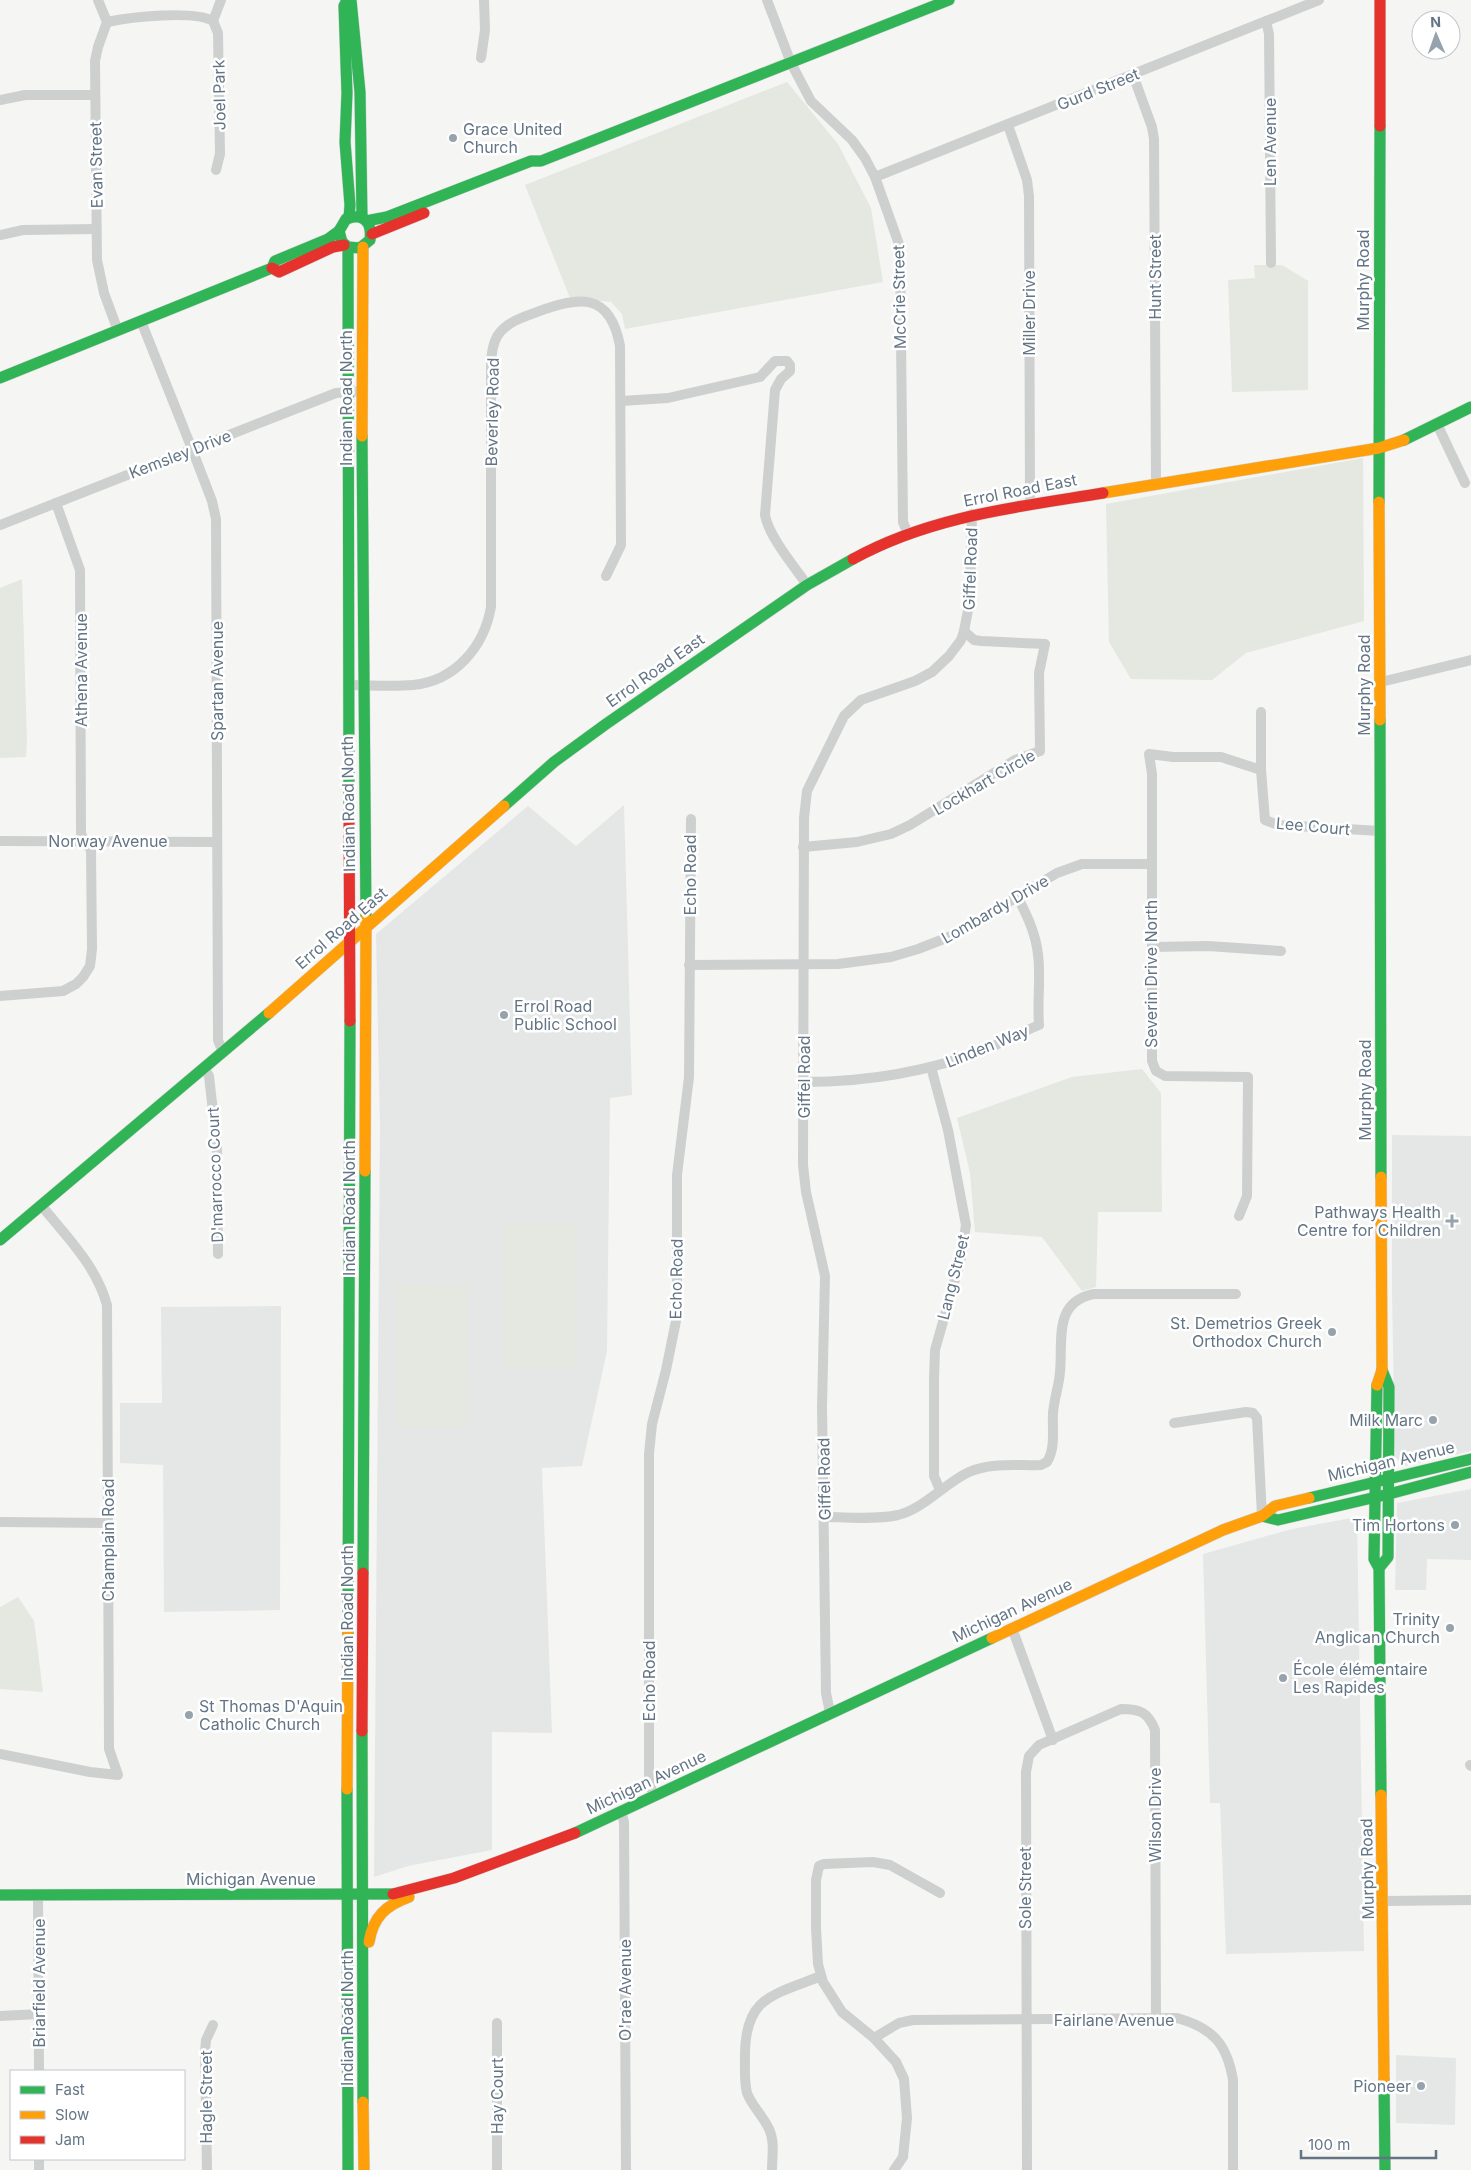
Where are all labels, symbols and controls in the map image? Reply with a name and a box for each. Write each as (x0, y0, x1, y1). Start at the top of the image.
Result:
north arrow (1411, 10, 1461, 60)
text: N (1430, 13, 1441, 30)
street label: Joel Park (208, 59, 230, 131)
street label: Gurd Street (1054, 64, 1142, 114)
street label: Len Avenue (1260, 98, 1280, 186)
place label: Grace United Church (463, 119, 562, 157)
street label: Evan Street (85, 122, 107, 208)
marker: Grace United Church (447, 132, 459, 144)
street label: Murphy Road (1353, 229, 1373, 331)
street label: Hunt Street (1145, 234, 1165, 320)
street label: McCrie Street (888, 245, 910, 349)
street label: Miller Drive (1019, 270, 1039, 356)
street label: Indian Road North (336, 330, 356, 466)
street label: Beverley Road (481, 357, 503, 467)
street label: Kemsley Drive (126, 425, 234, 483)
street label: Errol Road East (962, 469, 1078, 511)
street label: Giffel Road (959, 527, 981, 611)
street label: Athena Avenue (71, 613, 91, 727)
street label: Spartan Avenue (207, 621, 227, 741)
street label: Errol Road East (602, 629, 708, 711)
street label: Murphy Road (1354, 634, 1374, 736)
street label: Indian Road North (337, 736, 359, 872)
street label: Lockhart Circle (929, 745, 1039, 819)
street label: Lee Court (1275, 813, 1351, 839)
street label: Norway Avenue (48, 831, 168, 851)
street label: Echo Road (680, 835, 700, 915)
street label: Lombardy Drive (938, 870, 1052, 948)
street label: Errol Road East (291, 883, 391, 973)
street label: Severin Drive North (1141, 900, 1161, 1048)
place label: Errol Road Public School (514, 996, 617, 1034)
marker: Errol Road Public School (498, 1009, 510, 1021)
street label: Linden Way (942, 1020, 1032, 1072)
street label: Giffel Road (794, 1036, 814, 1118)
street label: Murphy Road (1355, 1039, 1375, 1141)
street label: D'marrocco Court (203, 1107, 227, 1243)
street label: Indian Road North (339, 1140, 359, 1276)
place label: Pathways Health Centre for Children (1297, 1202, 1441, 1240)
marker: Pathways Health Centre for Children (1445, 1214, 1459, 1228)
street label: Lang Street (933, 1232, 973, 1322)
street label: Echo Road (665, 1238, 687, 1320)
place label: St. Demetrios Greek Orthodox Church (1170, 1313, 1322, 1351)
marker: St. Demetrios Greek Orthodox Church (1326, 1326, 1338, 1338)
place label: Milk Marc (1349, 1410, 1423, 1430)
marker: Milk Marc (1427, 1414, 1439, 1426)
street label: Giffel Road (813, 1437, 835, 1521)
street label: Michigan Avenue (1326, 1437, 1456, 1485)
street label: Champlain Road (98, 1478, 118, 1602)
place label: Tim Hortons (1352, 1515, 1445, 1535)
marker: Tim Hortons (1449, 1519, 1461, 1531)
street label: Indian Road North (337, 1545, 357, 1681)
street label: Michigan Avenue (949, 1574, 1075, 1646)
place label: Trinity Anglican Church (1315, 1609, 1440, 1647)
marker: Trinity Anglican Church (1444, 1622, 1456, 1634)
street label: Echo Road (639, 1641, 659, 1721)
place label: École élémentaire Les Rapides (1293, 1659, 1428, 1697)
marker: École élémentaire Les Rapides (1277, 1672, 1289, 1684)
place label: St Thomas D'Aquin Catholic Church (199, 1696, 343, 1734)
marker: St Thomas D'Aquin Catholic Church (183, 1709, 195, 1721)
street label: Michigan Avenue (583, 1746, 709, 1818)
street label: Wilson Drive (1145, 1767, 1165, 1863)
street label: Murphy Road (1356, 1818, 1378, 1920)
street label: Sole Street (1015, 1847, 1035, 1929)
street label: Michigan Avenue (186, 1869, 316, 1889)
street label: Briarfield Avenue (29, 1918, 49, 2048)
street label: O'rae Avenue (615, 1939, 635, 2041)
street label: Indian Road North (337, 1950, 357, 2086)
street label: Fairlane Avenue (1054, 2010, 1174, 2030)
street label: Hagle Street (196, 2050, 216, 2144)
street label: Hay Court (487, 2058, 507, 2134)
legend (10, 2070, 185, 2160)
place label: Pioneer (1353, 2076, 1411, 2096)
text: Fast (55, 2080, 85, 2099)
marker: Pioneer (1415, 2080, 1427, 2092)
text: Slow (55, 2105, 89, 2124)
scale bar (1301, 2128, 1436, 2160)
text: Jam (55, 2130, 85, 2149)
text: 100 m (1308, 2135, 1350, 2154)

